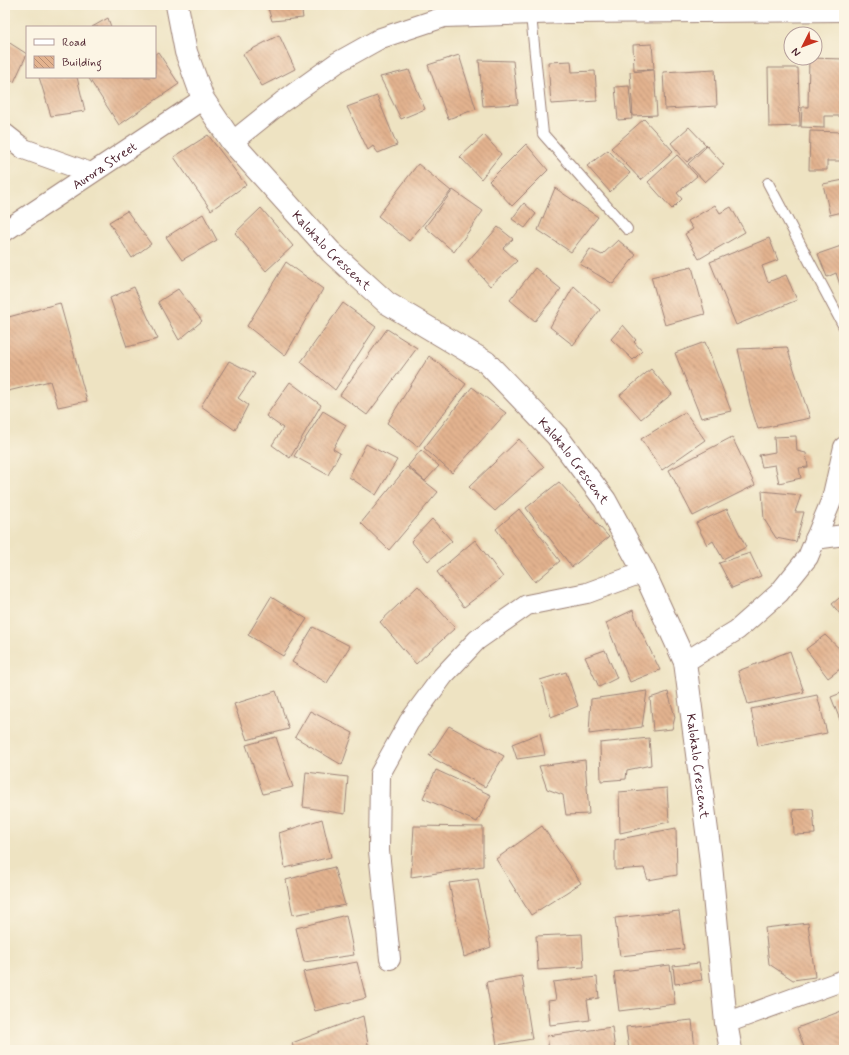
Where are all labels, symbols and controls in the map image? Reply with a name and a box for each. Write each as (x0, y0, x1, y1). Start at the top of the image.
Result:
legend (26, 26, 156, 78)
north arrow (783, 26, 823, 66)
text: Road (62, 35, 86, 51)
text: N (789, 45, 804, 59)
text: Building (62, 55, 102, 72)
street label: Aurora Street (69, 139, 141, 194)
street label: Kalokalo Crescent (288, 207, 375, 295)
street label: Kalokalo Crescent (534, 414, 612, 508)
street label: Kalokalo Crescent (682, 713, 712, 820)

